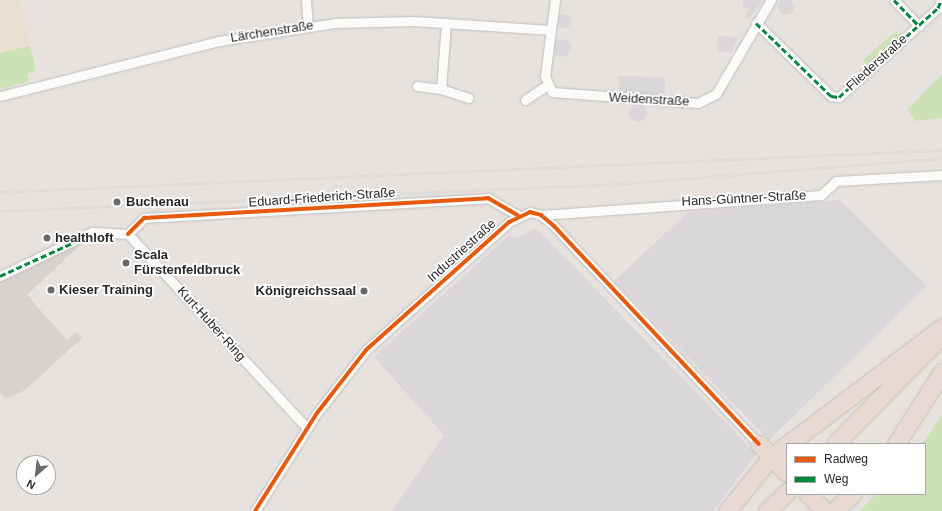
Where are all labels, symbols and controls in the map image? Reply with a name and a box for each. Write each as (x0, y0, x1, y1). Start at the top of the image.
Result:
street label: Lärchenstraße (229, 18, 315, 46)
street label: Fliederstraße (843, 32, 911, 94)
street label: Weidenstraße (608, 90, 690, 110)
street label: Eduard-Friederich-Straße (248, 185, 396, 211)
street label: Hans-Güntner-Straße (681, 188, 807, 210)
place label: Buchenau (126, 194, 189, 210)
marker: Buchenau (111, 196, 123, 208)
street label: Industriestraße (425, 216, 499, 286)
place label: healthloft (55, 230, 113, 246)
marker: healthloft (42, 233, 52, 243)
place label: Scala Fürstenfeldbruck (134, 248, 240, 279)
marker: Scala Fürstenfeldbruck (121, 258, 131, 268)
place label: Kieser Training (59, 282, 153, 298)
place label: Königreichssaal (256, 283, 356, 299)
street label: Kurt-Huber-Ring (174, 284, 248, 364)
marker: Kieser Training (46, 285, 56, 295)
marker: Königreichssaal (359, 286, 369, 296)
legend (786, 443, 926, 495)
text: Radweg (824, 452, 868, 466)
north arrow (16, 455, 56, 495)
text: Weg (824, 472, 848, 486)
text: N (25, 478, 37, 492)

